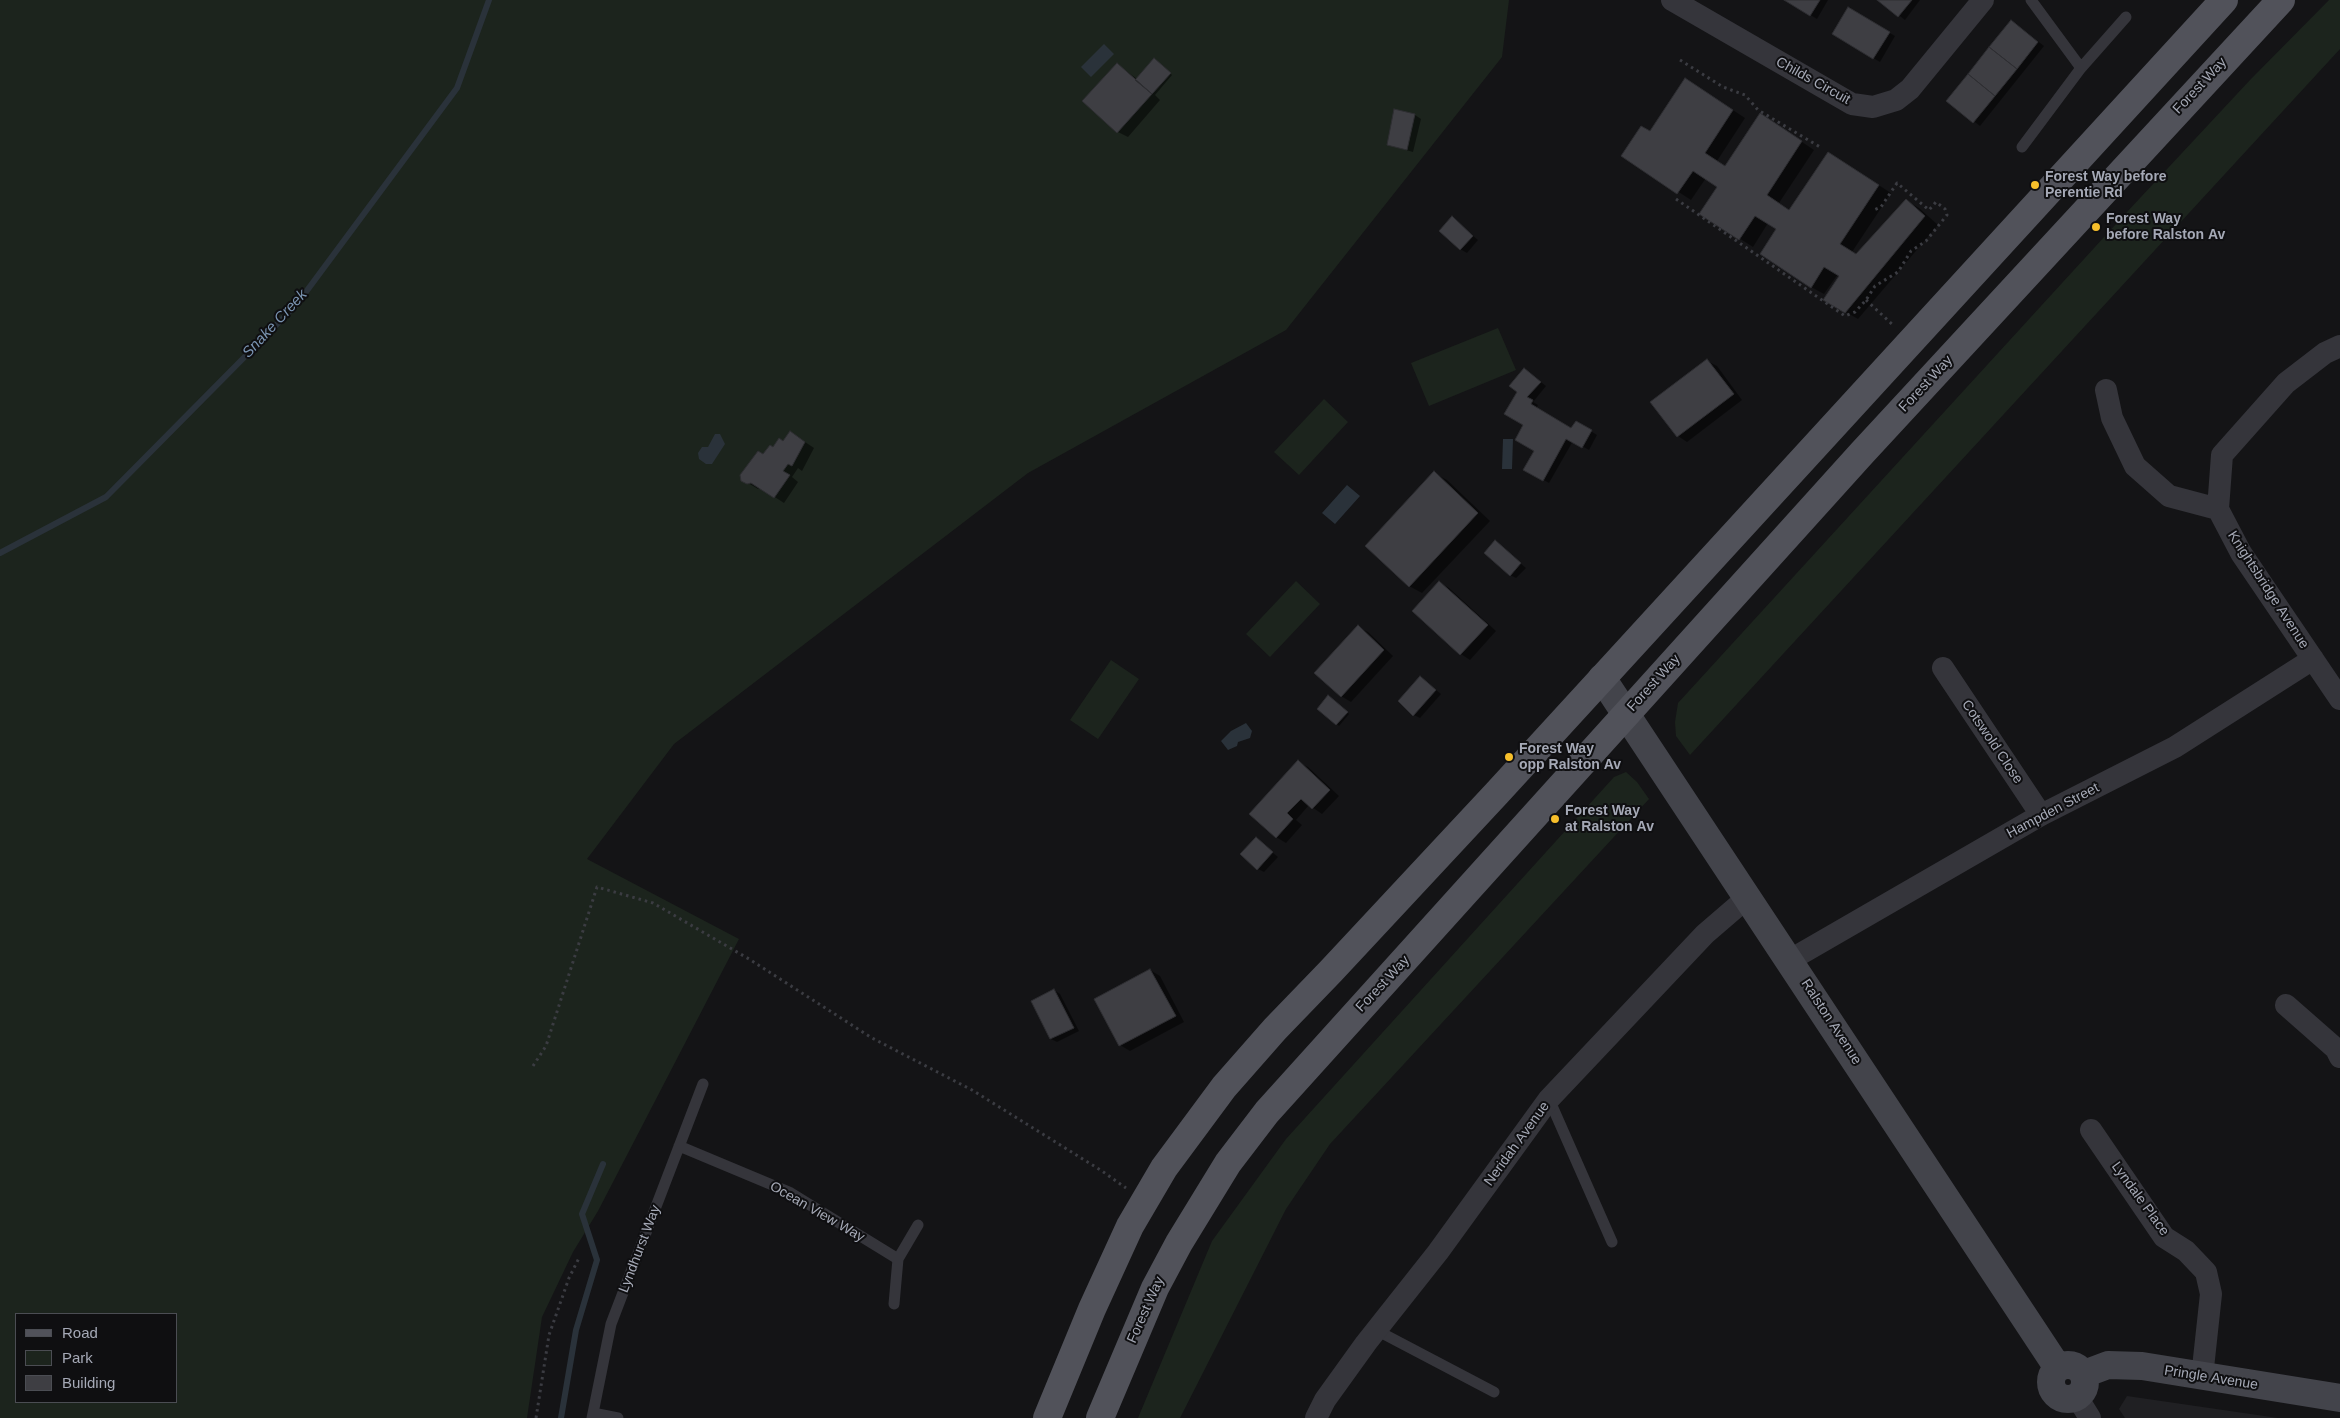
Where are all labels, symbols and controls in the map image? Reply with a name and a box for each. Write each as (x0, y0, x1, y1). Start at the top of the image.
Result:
street label: Childs Circuit (1773, 54, 1853, 108)
street label: Forest Way (2170, 54, 2230, 118)
place label: Forest Way before Perentie Rd (2045, 169, 2167, 202)
marker: Forest Way before Perentie Rd (2029, 179, 2041, 191)
place label: Forest Way before Ralston Av (2106, 211, 2225, 243)
marker: Forest Way before Ralston Av (2090, 221, 2102, 233)
water label: Snake Creek (239, 286, 311, 362)
street label: Forest Way (1896, 352, 1956, 416)
street label: Knightsbridge Avenue (2224, 528, 2312, 652)
street label: Forest Way (1624, 651, 1684, 715)
street label: Cotswold Close (1958, 697, 2026, 787)
place label: Forest Way opp Ralston Av (1519, 741, 1621, 774)
marker: Forest Way opp Ralston Av (1503, 751, 1515, 763)
street label: Hampden Street (2004, 780, 2102, 842)
place label: Forest Way at Ralston Av (1565, 803, 1654, 836)
marker: Forest Way at Ralston Av (1549, 813, 1561, 825)
street label: Forest Way (1353, 952, 1413, 1016)
street label: Ralston Avenue (1797, 976, 1865, 1068)
street label: Neridah Avenue (1481, 1099, 1553, 1189)
street label: Lyndale Place (2108, 1159, 2172, 1239)
street label: Ocean View Way (767, 1178, 867, 1246)
street label: Lyndhurst Way (616, 1203, 664, 1295)
street label: Forest Way (1124, 1274, 1168, 1346)
legend (15, 1313, 178, 1403)
text: Road (62, 1324, 98, 1341)
text: Park (62, 1349, 93, 1366)
street label: Pringle Avenue (2163, 1362, 2259, 1394)
text: Building (62, 1374, 115, 1391)

